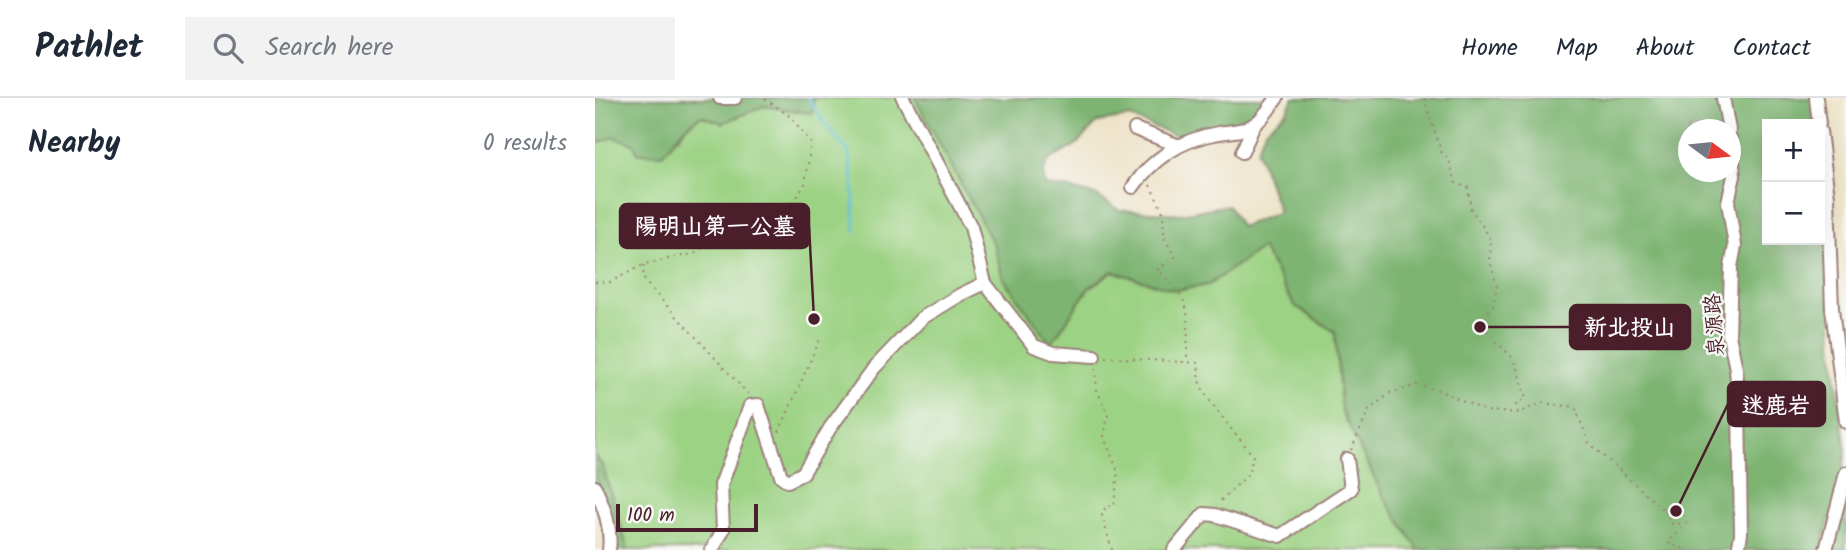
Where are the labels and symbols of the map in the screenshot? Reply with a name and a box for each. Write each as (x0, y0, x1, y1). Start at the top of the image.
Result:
north arrow (1678, 119, 1741, 182)
callout: 陽明山第一公墓 (620, 204, 809, 248)
text: 陽明山第一公墓 (635, 210, 796, 246)
street label: 泉源路 (1697, 292, 1734, 357)
callout: 新北投山 (1570, 305, 1690, 349)
text: 新北投山 (1584, 311, 1676, 347)
callout: 迷鹿岩 (1728, 382, 1825, 426)
text: 迷鹿岩 (1742, 389, 1811, 425)
scale bar (616, 501, 758, 533)

